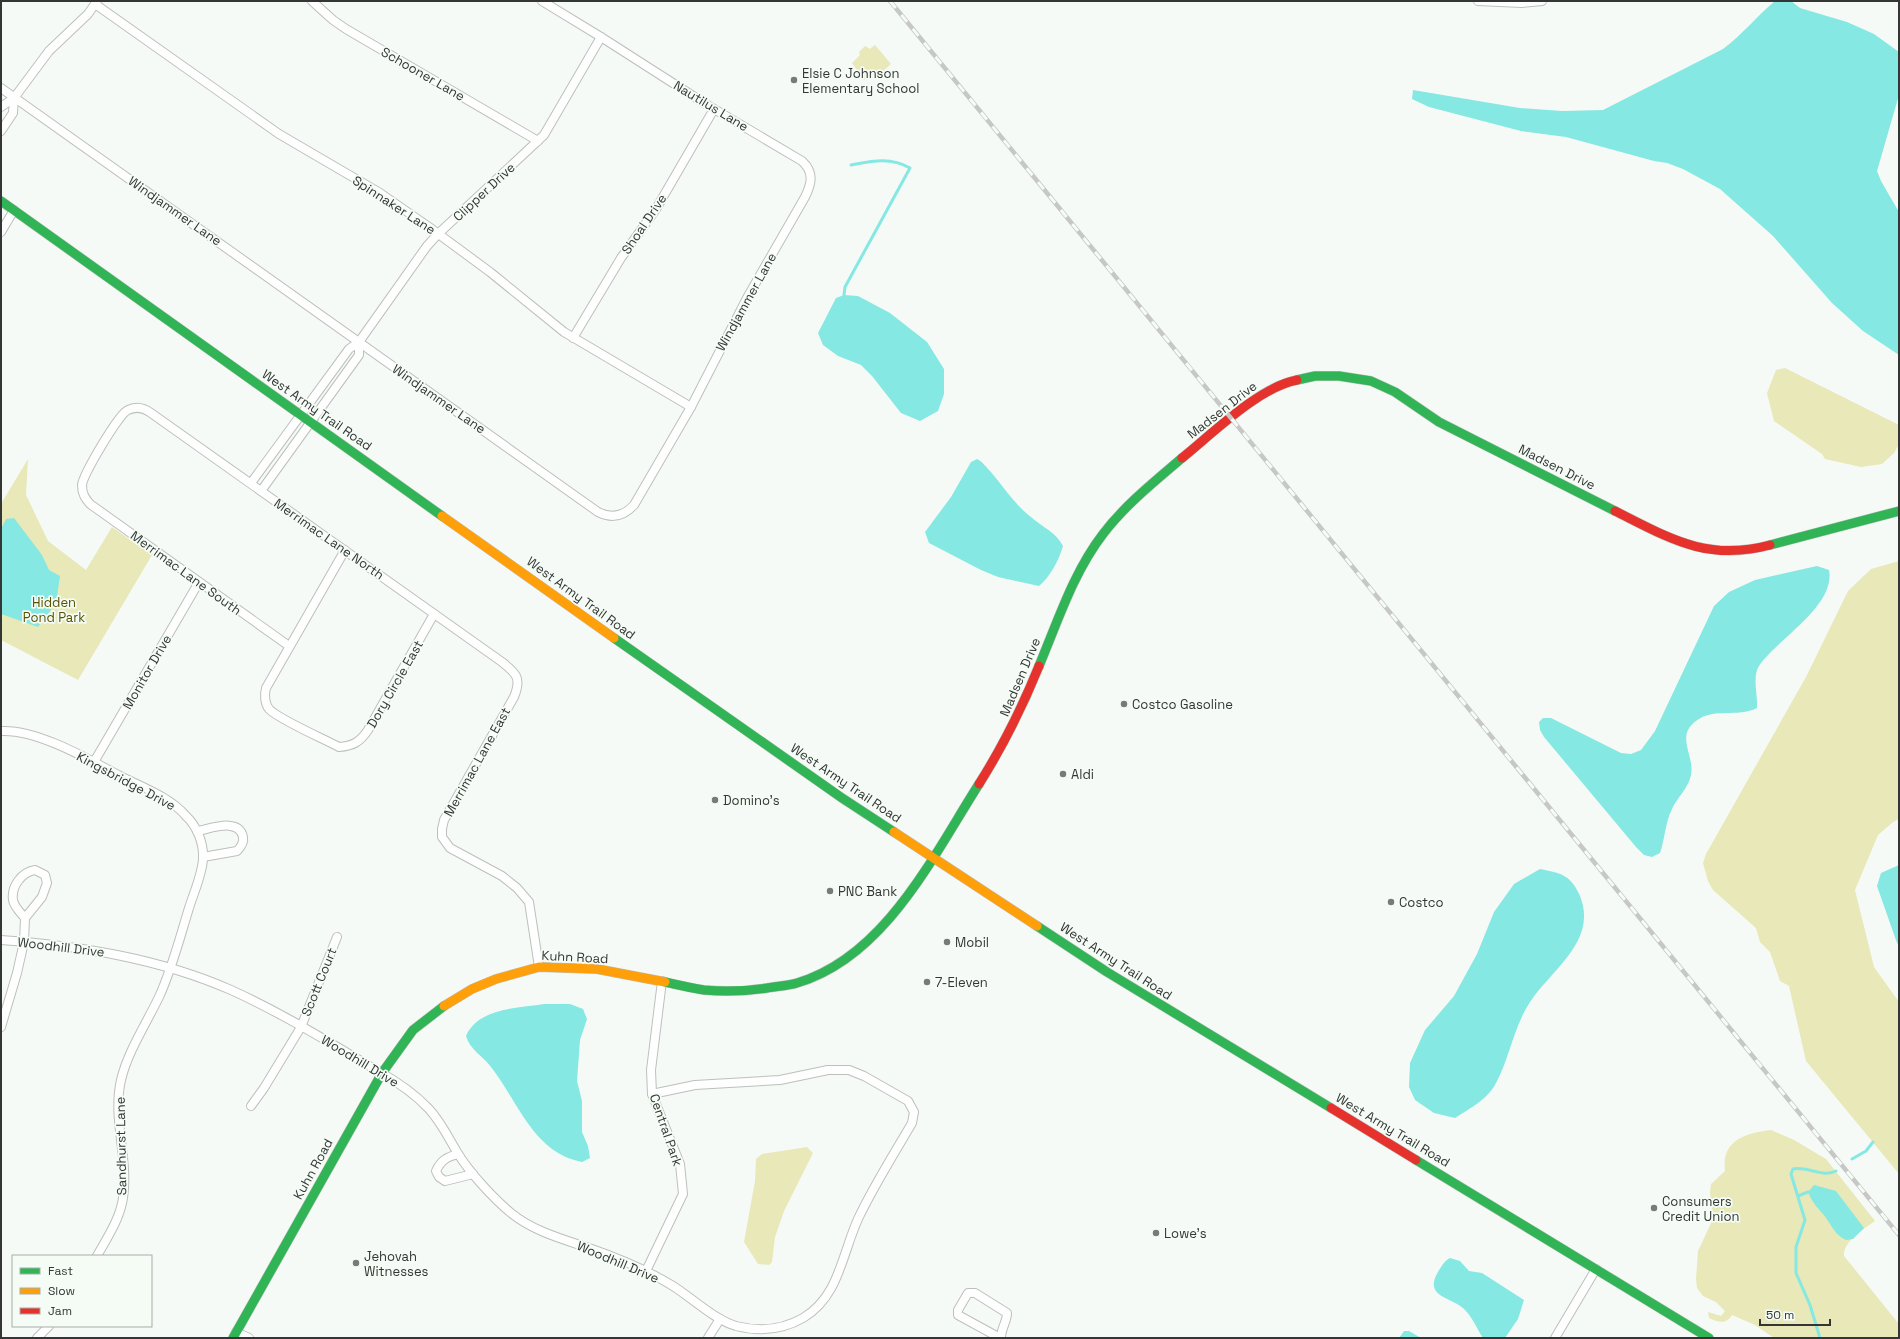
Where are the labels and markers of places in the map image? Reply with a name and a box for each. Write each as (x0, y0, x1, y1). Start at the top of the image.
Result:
place label: Elsie C Johnson Elementary School (802, 65, 919, 97)
marker: Elsie C Johnson Elementary School (789, 75, 799, 85)
place label: Costco Gasoline (1132, 696, 1233, 713)
marker: Costco Gasoline (1119, 699, 1129, 709)
place label: Aldi (1071, 766, 1094, 783)
marker: Aldi (1058, 769, 1068, 779)
place label: Domino's (723, 792, 780, 809)
marker: Domino's (710, 795, 720, 805)
place label: PNC Bank (838, 883, 897, 900)
marker: PNC Bank (825, 886, 835, 896)
place label: Costco (1399, 894, 1444, 911)
marker: Costco (1386, 897, 1396, 907)
place label: Mobil (955, 934, 989, 951)
marker: Mobil (942, 937, 952, 947)
place label: 7-Eleven (935, 974, 988, 991)
marker: 7-Eleven (922, 977, 932, 987)
place label: Consumers Credit Union (1662, 1193, 1739, 1225)
marker: Consumers Credit Union (1649, 1203, 1659, 1213)
place label: Lowe's (1164, 1225, 1207, 1242)
marker: Lowe's (1151, 1228, 1161, 1238)
place label: Jehovah Witnesses (364, 1248, 429, 1280)
marker: Jehovah Witnesses (351, 1258, 361, 1268)

